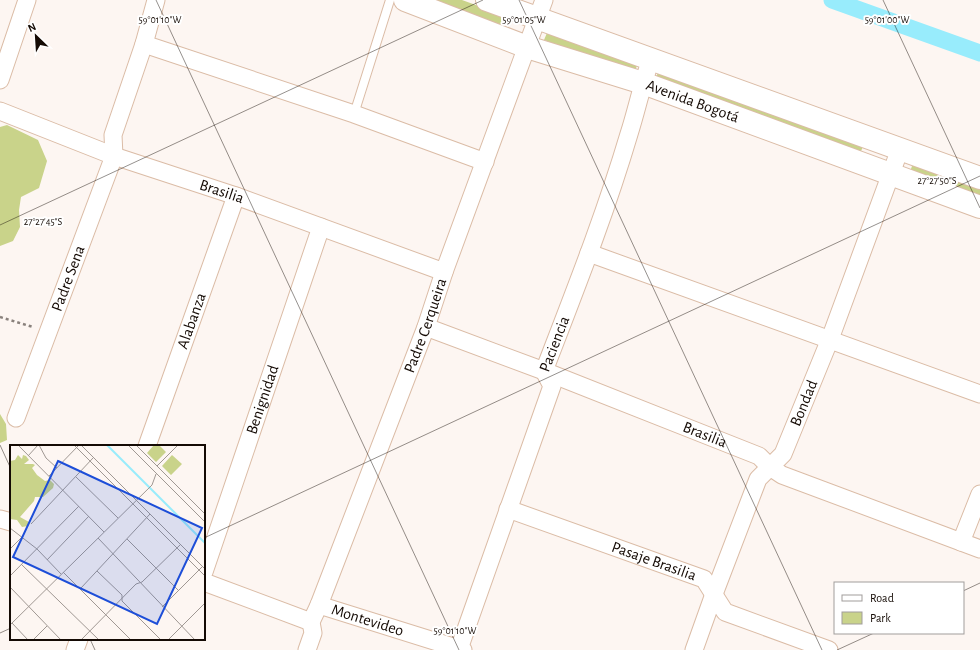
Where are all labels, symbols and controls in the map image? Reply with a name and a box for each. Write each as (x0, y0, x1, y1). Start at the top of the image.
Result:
text: 59°01'10"W (139, 15, 181, 25)
text: 59°01'05"W (502, 15, 546, 25)
text: 59°01'00"W (865, 15, 909, 25)
north arrow (16, 16, 56, 56)
text: N (26, 21, 38, 34)
street label: Avenida Bogotá (644, 77, 741, 126)
text: 27°27'50"S (917, 176, 957, 186)
street label: Brasilia (197, 177, 246, 206)
text: 27°27'45"S (24, 217, 63, 227)
street label: Padre Sena (49, 243, 88, 314)
street label: Padre Cerqueira (401, 276, 449, 375)
street label: Alabanza (174, 291, 209, 351)
street label: Paciencia (536, 314, 572, 374)
street label: Benignidad (243, 363, 282, 436)
street label: Bondad (787, 378, 820, 428)
street label: Brasilia (681, 419, 729, 451)
inset map (10, 445, 205, 640)
street label: Pasaje Brasilia (609, 539, 698, 584)
legend (834, 582, 964, 634)
text: Road (870, 592, 894, 604)
street label: Montevideo (330, 601, 406, 639)
text: Park (870, 612, 891, 624)
text: 59°01'10"W (434, 626, 476, 636)

